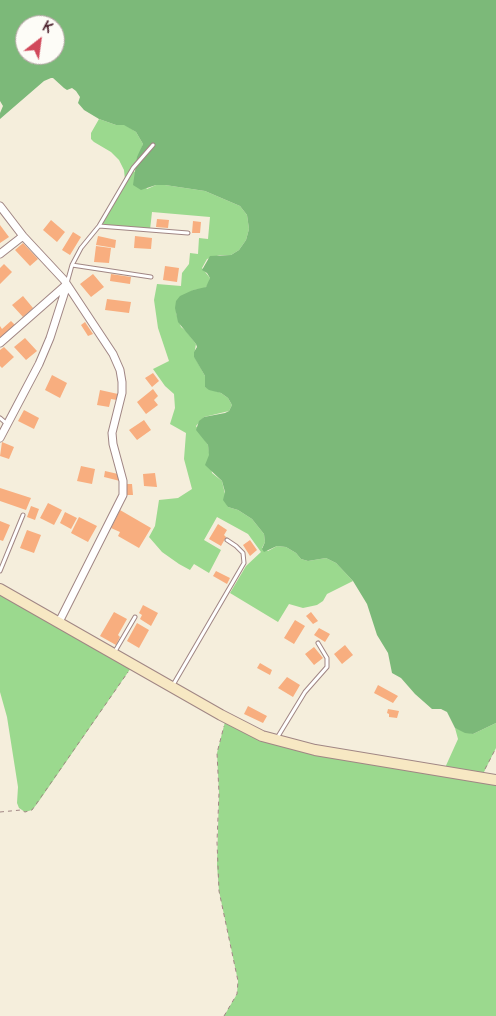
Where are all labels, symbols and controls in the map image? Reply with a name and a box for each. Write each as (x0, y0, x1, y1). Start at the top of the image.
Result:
north arrow (15, 15, 65, 65)
text: K (39, 18, 55, 37)

